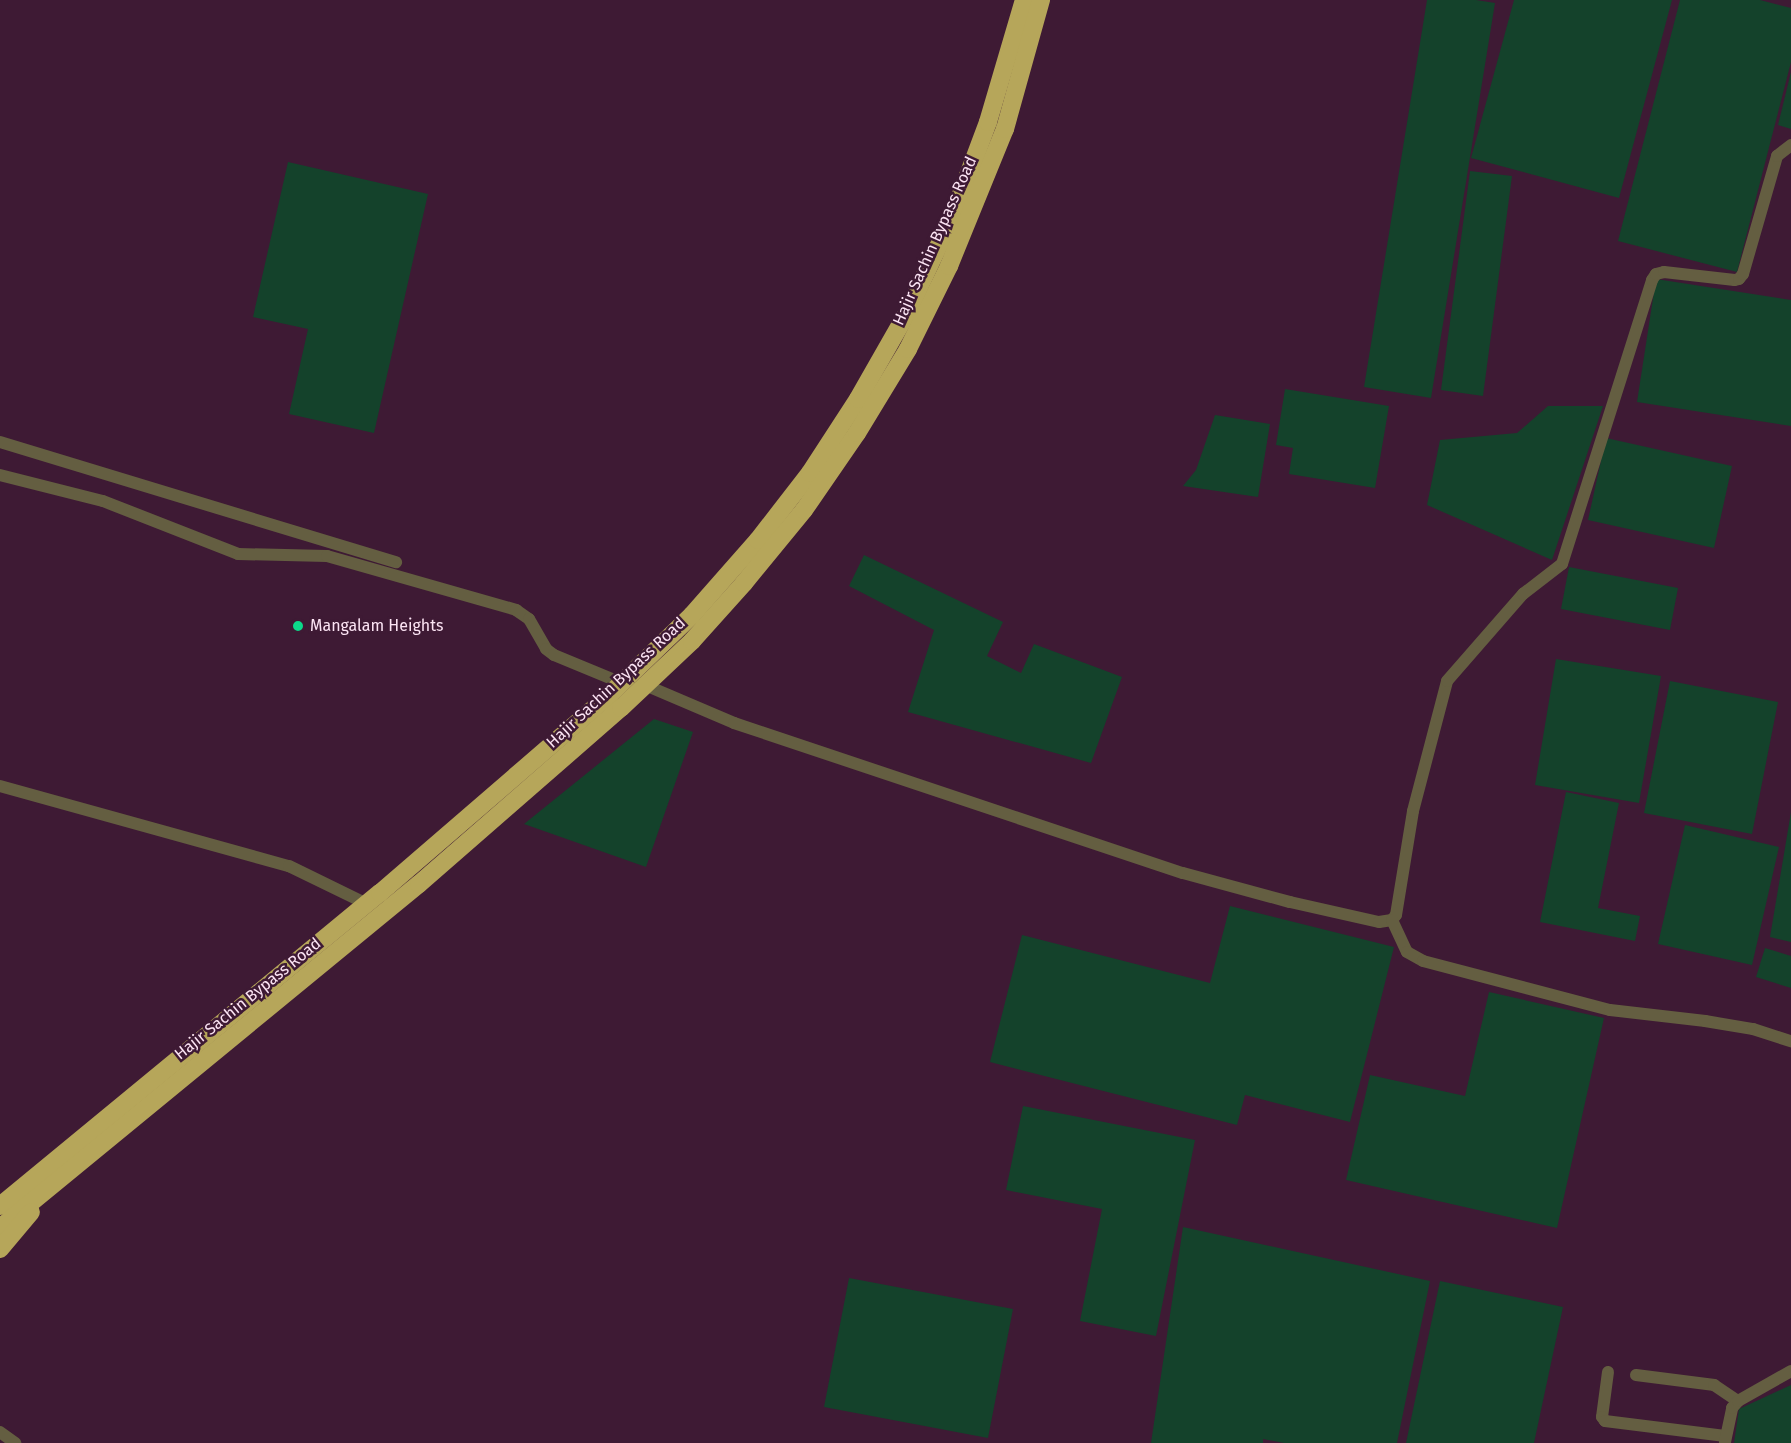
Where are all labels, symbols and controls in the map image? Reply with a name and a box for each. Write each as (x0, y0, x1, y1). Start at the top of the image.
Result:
street label: Hajir Sachin Bypass Road (889, 154, 981, 328)
street label: Hajir Sachin Bypass Road (543, 614, 689, 752)
place label: Mangalam Heights (310, 616, 443, 636)
marker: Mangalam Heights (291, 619, 305, 633)
street label: Hajir Sachin Bypass Road (171, 934, 325, 1064)

